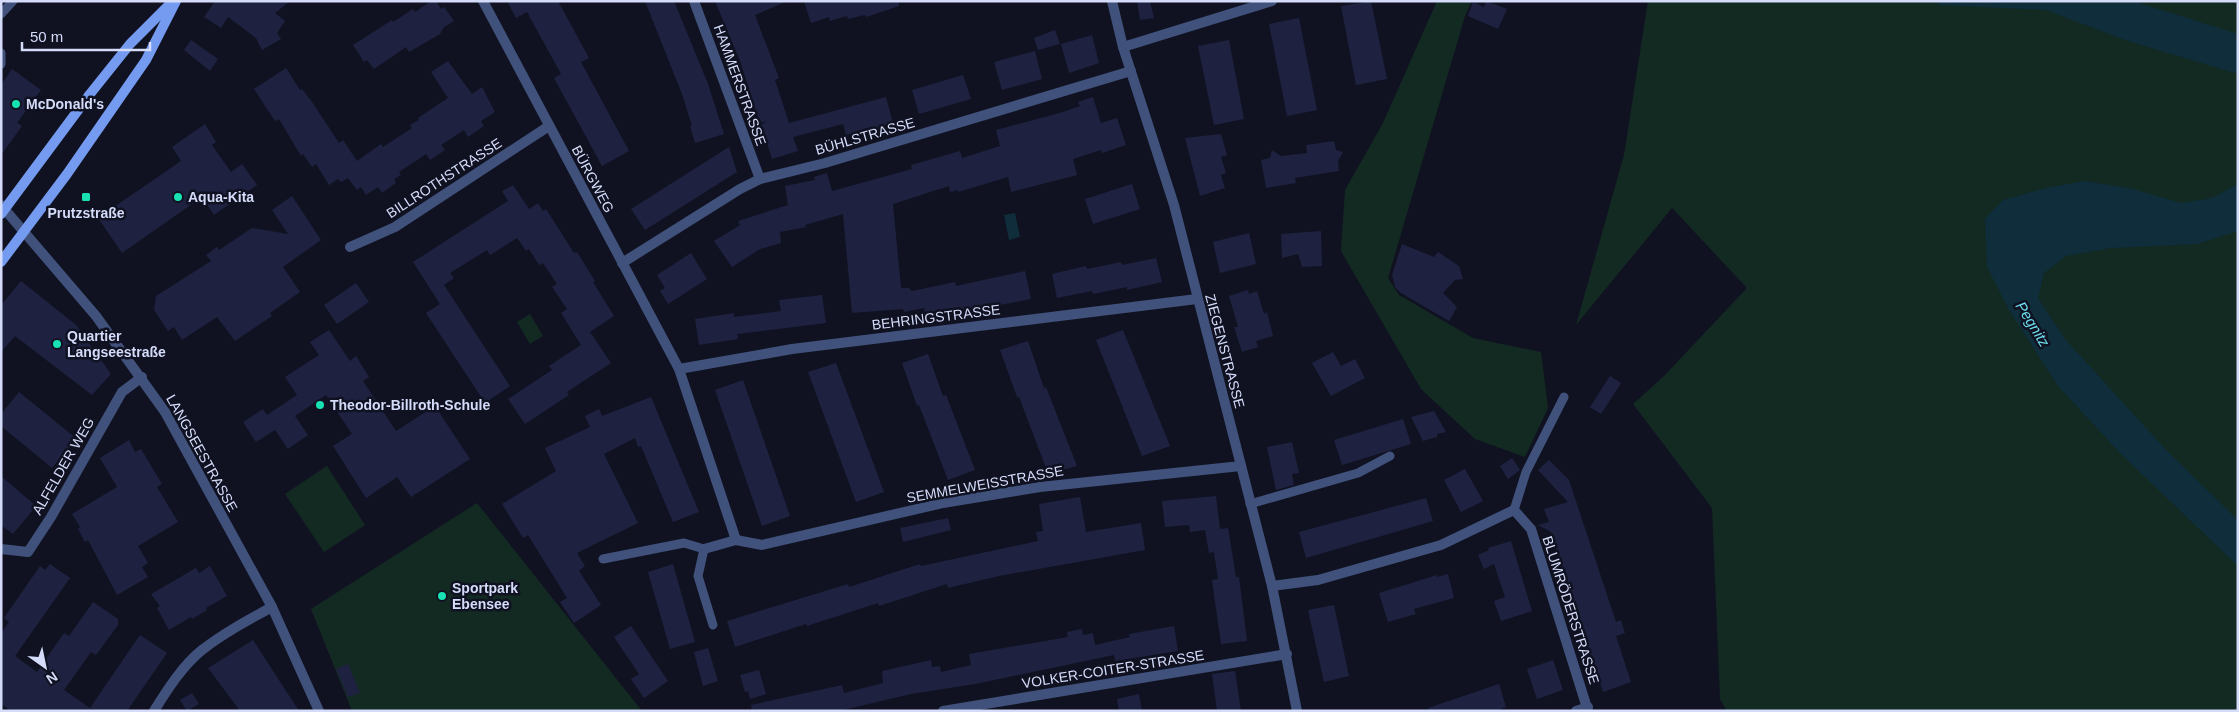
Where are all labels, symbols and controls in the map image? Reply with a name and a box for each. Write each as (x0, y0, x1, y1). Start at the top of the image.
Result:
scale bar (22, 20, 150, 52)
street label: HAMMERSTRASSE (711, 22, 769, 148)
text: 50 m (30, 28, 63, 45)
place label: McDonald's (26, 96, 104, 112)
marker: McDonald's (10, 98, 22, 110)
street label: BÜHLSTRASSE (813, 113, 917, 158)
street label: BILLROTHSTRASSE (384, 135, 504, 221)
street label: BÜRGWEG (569, 142, 618, 215)
place label: Aqua-Kita (188, 189, 254, 205)
marker: Prutzstraße (80, 191, 92, 203)
marker: Aqua-Kita (172, 191, 184, 203)
place label: Prutzstraße (47, 205, 125, 221)
street label: ZIEGENSTRASSE (1202, 292, 1248, 410)
water label: Pegnitz (2013, 298, 2054, 350)
street label: BEHRINGSTRASSE (871, 301, 1001, 333)
place label: Quartier Langseestraße (67, 328, 166, 360)
marker: Quartier Langseestraße (51, 338, 63, 350)
street label: LANGSEESTRASSE (163, 392, 241, 514)
place label: Theodor-Billroth-Schule (330, 397, 490, 413)
marker: Theodor-Billroth-Schule (314, 399, 326, 411)
street label: ALFELDER WEG (29, 414, 97, 518)
street label: SEMMELWEISSTRASSE (905, 462, 1065, 506)
street label: BLUMRÖDERSTRASSE (1539, 534, 1603, 686)
place label: Sportpark Ebensee (452, 580, 518, 612)
marker: Sportpark Ebensee (436, 590, 448, 602)
north arrow (20, 642, 70, 692)
street label: VOLKER-COITER-STRASSE (1021, 647, 1205, 691)
text: N (43, 668, 61, 687)

